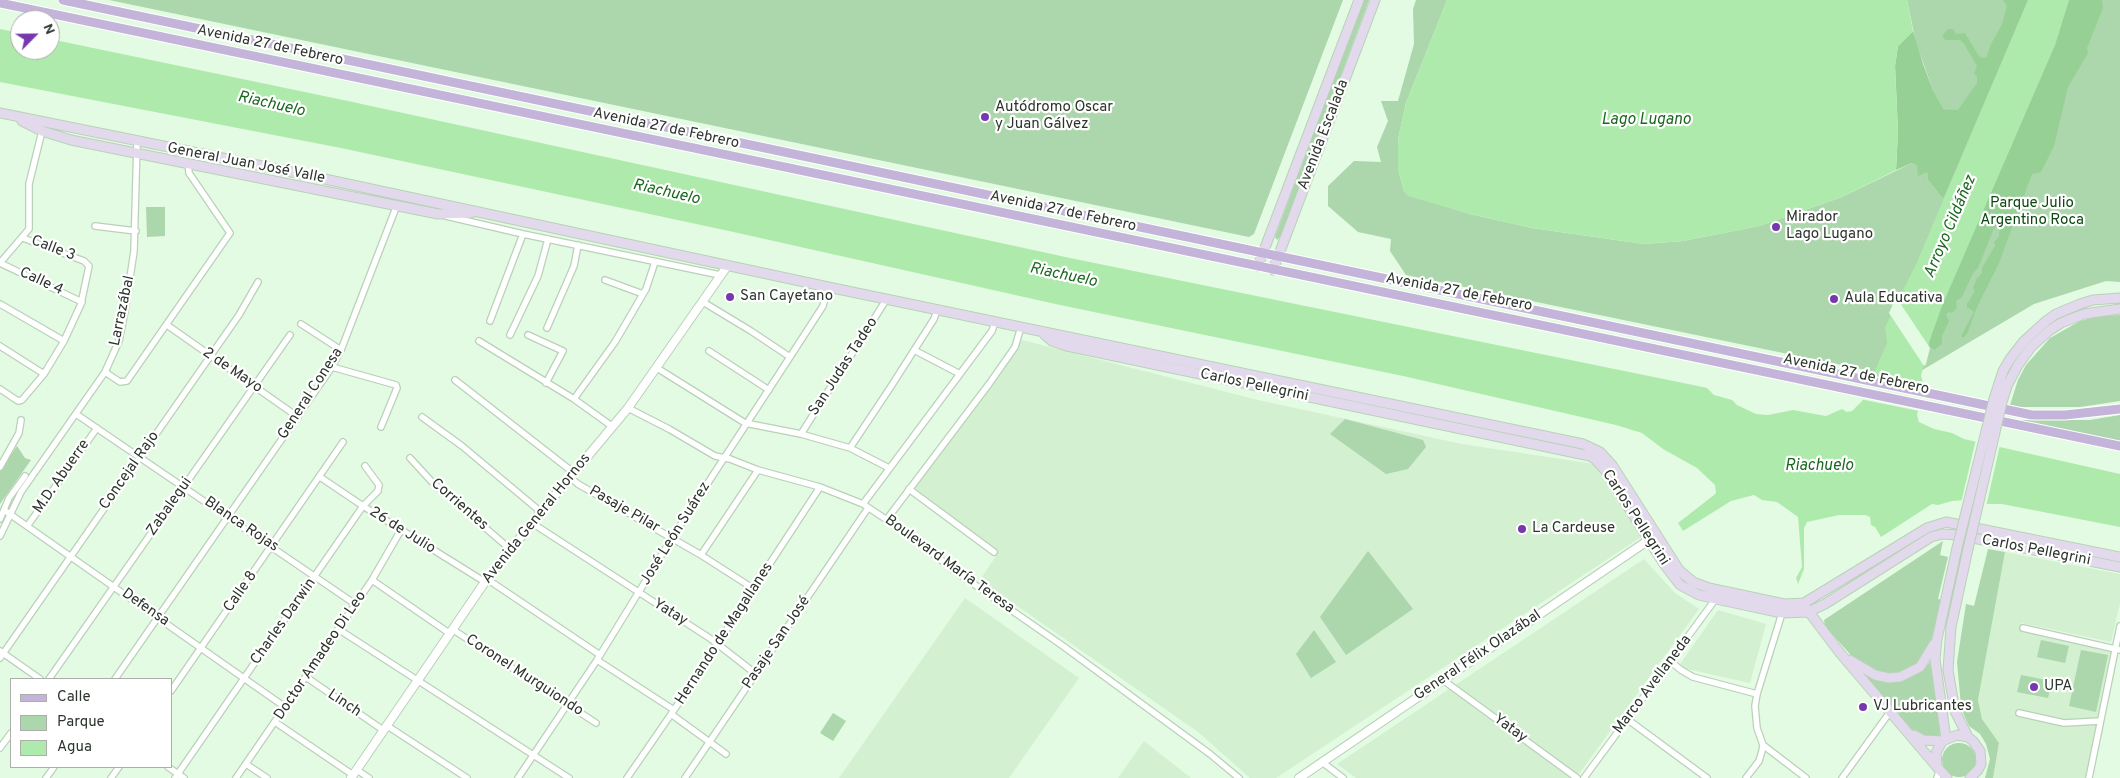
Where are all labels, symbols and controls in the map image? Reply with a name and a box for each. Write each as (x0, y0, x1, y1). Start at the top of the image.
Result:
north arrow (10, 10, 60, 60)
text: N (39, 21, 58, 37)
street label: Avenida 27 de Febrero (195, 22, 345, 70)
street label: Avenida Escalada (1295, 77, 1353, 193)
water label: Riachuelo (236, 88, 306, 122)
place label: Autódromo Oscar y Juan Gálvez (995, 99, 1113, 134)
street label: Avenida 27 de Febrero (591, 105, 741, 153)
marker: Autódromo Oscar y Juan Gálvez (979, 111, 991, 123)
water label: Lago Lugano (1601, 111, 1691, 131)
street label: General Juan José Valle (165, 140, 327, 188)
water label: Arroyo Cildáñez (1921, 173, 1981, 281)
water label: Riachuelo (631, 176, 701, 210)
street label: Avenida 27 de Febrero (988, 188, 1138, 236)
park label: Parque Julio Argentino Roca (1980, 195, 2084, 230)
place label: Mirador Lago Lugano (1786, 209, 1873, 244)
marker: Mirador Lago Lugano (1770, 221, 1782, 233)
street label: Calle 3 (28, 232, 78, 266)
water label: Riachuelo (1028, 260, 1098, 292)
street label: Calle 4 (16, 264, 66, 300)
street label: Avenida 27 de Febrero (1384, 270, 1534, 316)
street label: Larrazábal (107, 274, 139, 348)
place label: San Cayetano (740, 288, 833, 306)
place label: Aula Educativa (1844, 290, 1943, 308)
marker: San Cayetano (724, 291, 736, 303)
marker: Aula Educativa (1828, 293, 1840, 305)
street label: San Judas Tadeo (806, 315, 882, 419)
street label: 2 de Mayo (199, 344, 265, 398)
street label: General Conesa (275, 345, 347, 443)
street label: Avenida 27 de Febrero (1781, 351, 1931, 399)
street label: Carlos Pellegrini (1198, 366, 1310, 406)
street label: Concejal Rajo (96, 428, 164, 514)
street label: M.D. Abuerre (30, 436, 94, 518)
street label: Avenida General Hornos (479, 450, 595, 588)
water label: Riachuelo (1785, 457, 1853, 477)
street label: Carlos Pellegrini (1597, 467, 1673, 569)
street label: Zabalegui (143, 474, 197, 540)
street label: Corrientes (427, 475, 491, 535)
street label: José León Suárez (637, 479, 715, 589)
street label: Pasaje Pilar (585, 483, 663, 537)
street label: Blanca Rojas (200, 493, 282, 557)
street label: 26 de Julio (366, 504, 438, 558)
street label: Boulevard María Teresa (881, 512, 1017, 618)
place label: La Cardeuse (1532, 520, 1615, 538)
marker: La Cardeuse (1516, 523, 1528, 535)
street label: Carlos Pellegrini (1980, 532, 2092, 570)
street label: Hernando de Magallanes (672, 560, 778, 708)
street label: Calle 8 (220, 568, 262, 616)
street label: Charles Darwin (248, 575, 320, 669)
street label: Defensa (118, 585, 172, 631)
street label: Doctor Amadeo Di Leo (271, 588, 371, 724)
street label: Pasaje San José (739, 593, 815, 693)
street label: Yatay (649, 595, 691, 631)
street label: General Félix Olazábal (1411, 607, 1545, 705)
street label: Coronel Murguiondo (462, 631, 586, 721)
street label: Marco Avellaneda (1610, 632, 1696, 738)
legend (10, 678, 172, 768)
place label: UPA (2044, 678, 2072, 696)
marker: UPA (2028, 681, 2040, 693)
street label: Linch (324, 686, 364, 722)
text: Calle (57, 688, 91, 707)
place label: VJ Lubricantes (1873, 698, 1972, 716)
marker: VJ Lubricantes (1857, 701, 1869, 713)
street label: Yatay (1490, 711, 1530, 747)
text: Parque (57, 713, 105, 732)
text: Agua (57, 738, 92, 757)

